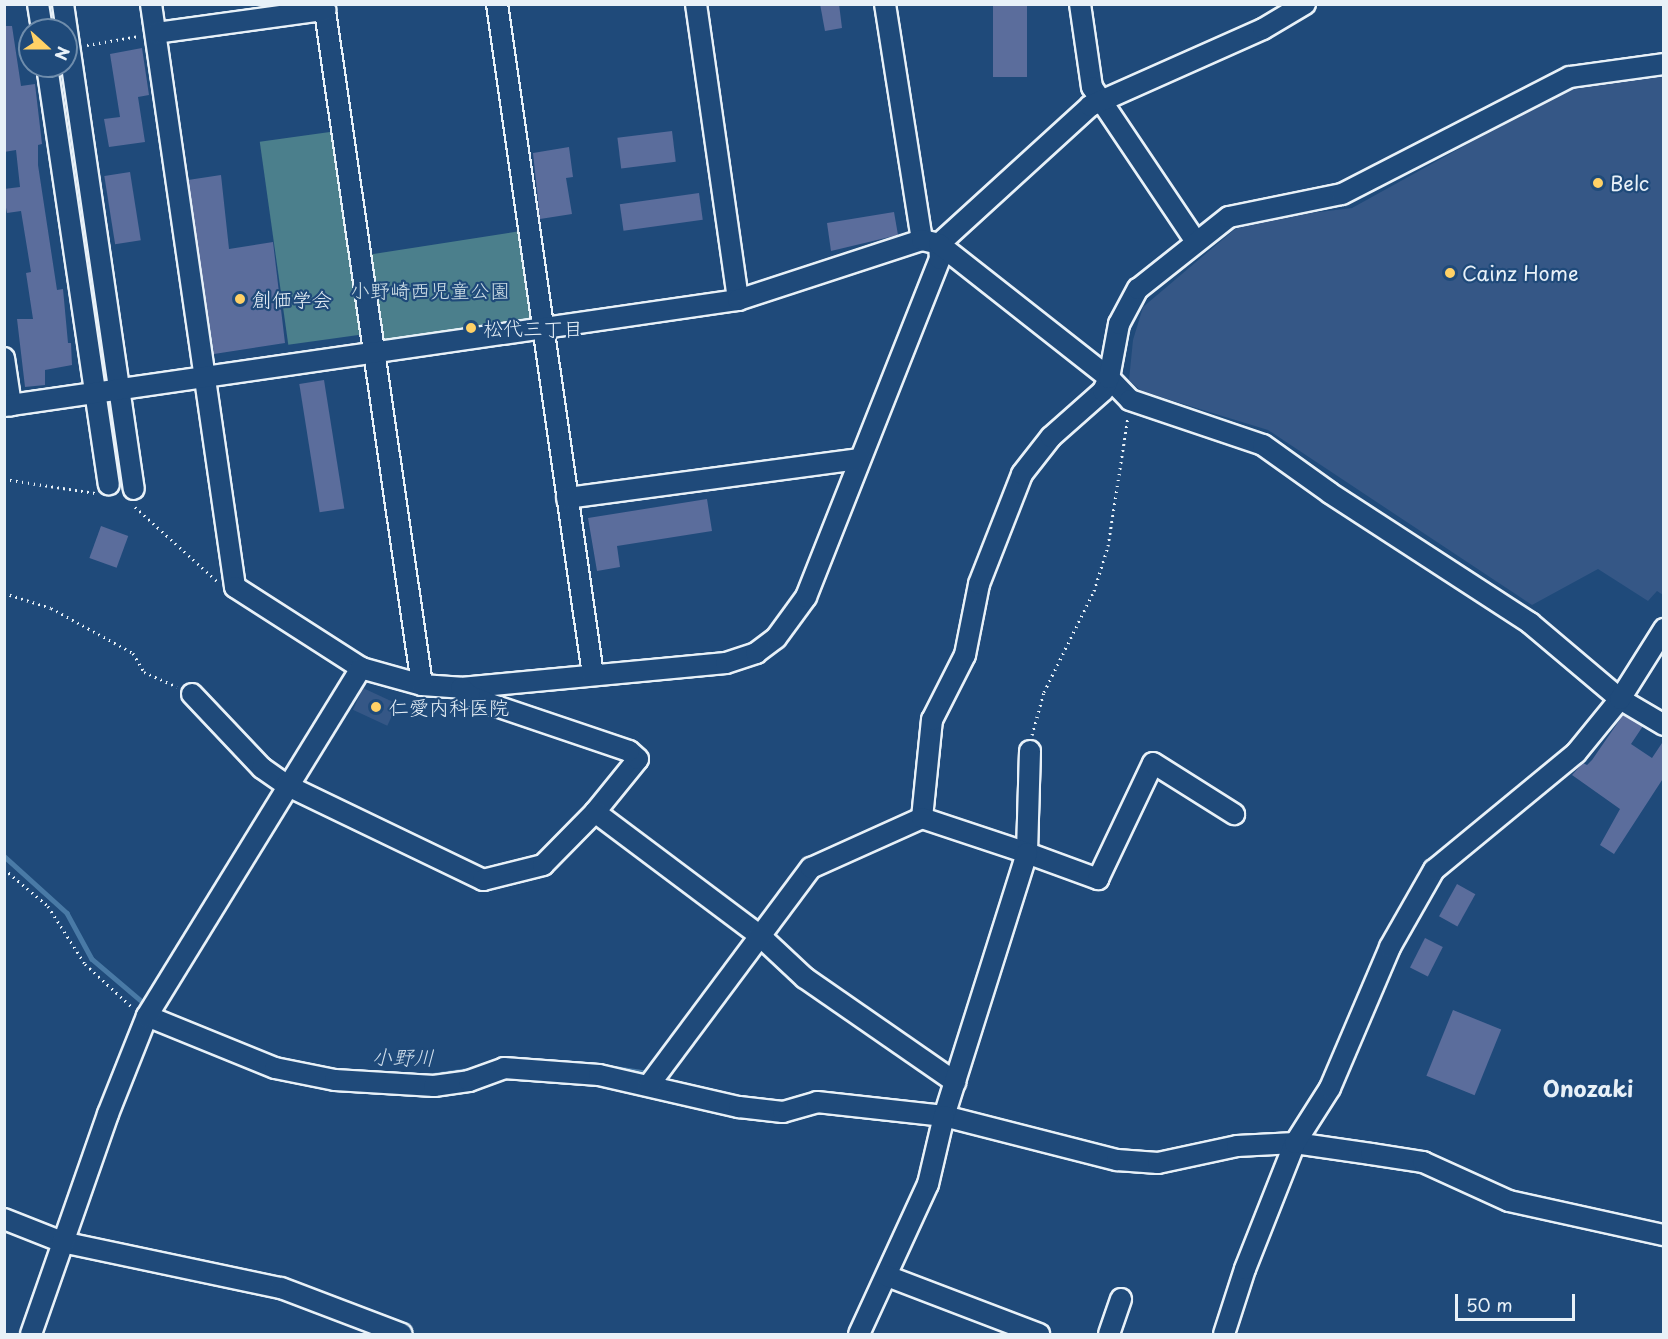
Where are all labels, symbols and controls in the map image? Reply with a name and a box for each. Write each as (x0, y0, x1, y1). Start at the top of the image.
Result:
north arrow (18, 18, 78, 78)
text: N (49, 44, 76, 64)
place label: Belc (1610, 171, 1649, 195)
marker: Belc (1591, 176, 1605, 190)
place label: Cainz Home (1462, 261, 1578, 285)
marker: Cainz Home (1443, 266, 1457, 280)
park label: 小野崎西児童公園 (350, 278, 510, 302)
place label: 創価学会 (252, 287, 332, 311)
marker: 創価学会 (233, 292, 247, 306)
place label: 松代三丁目 (483, 316, 583, 340)
marker: 松代三丁目 (464, 321, 478, 335)
place label: 仁愛内科医院 (389, 695, 509, 719)
marker: 仁愛内科医院 (367, 698, 385, 716)
water label: 小野川 (371, 1043, 435, 1069)
district label: Onozaki (1543, 1075, 1633, 1101)
scale bar (1458, 1282, 1578, 1320)
text: 50 m (1466, 1291, 1513, 1318)

